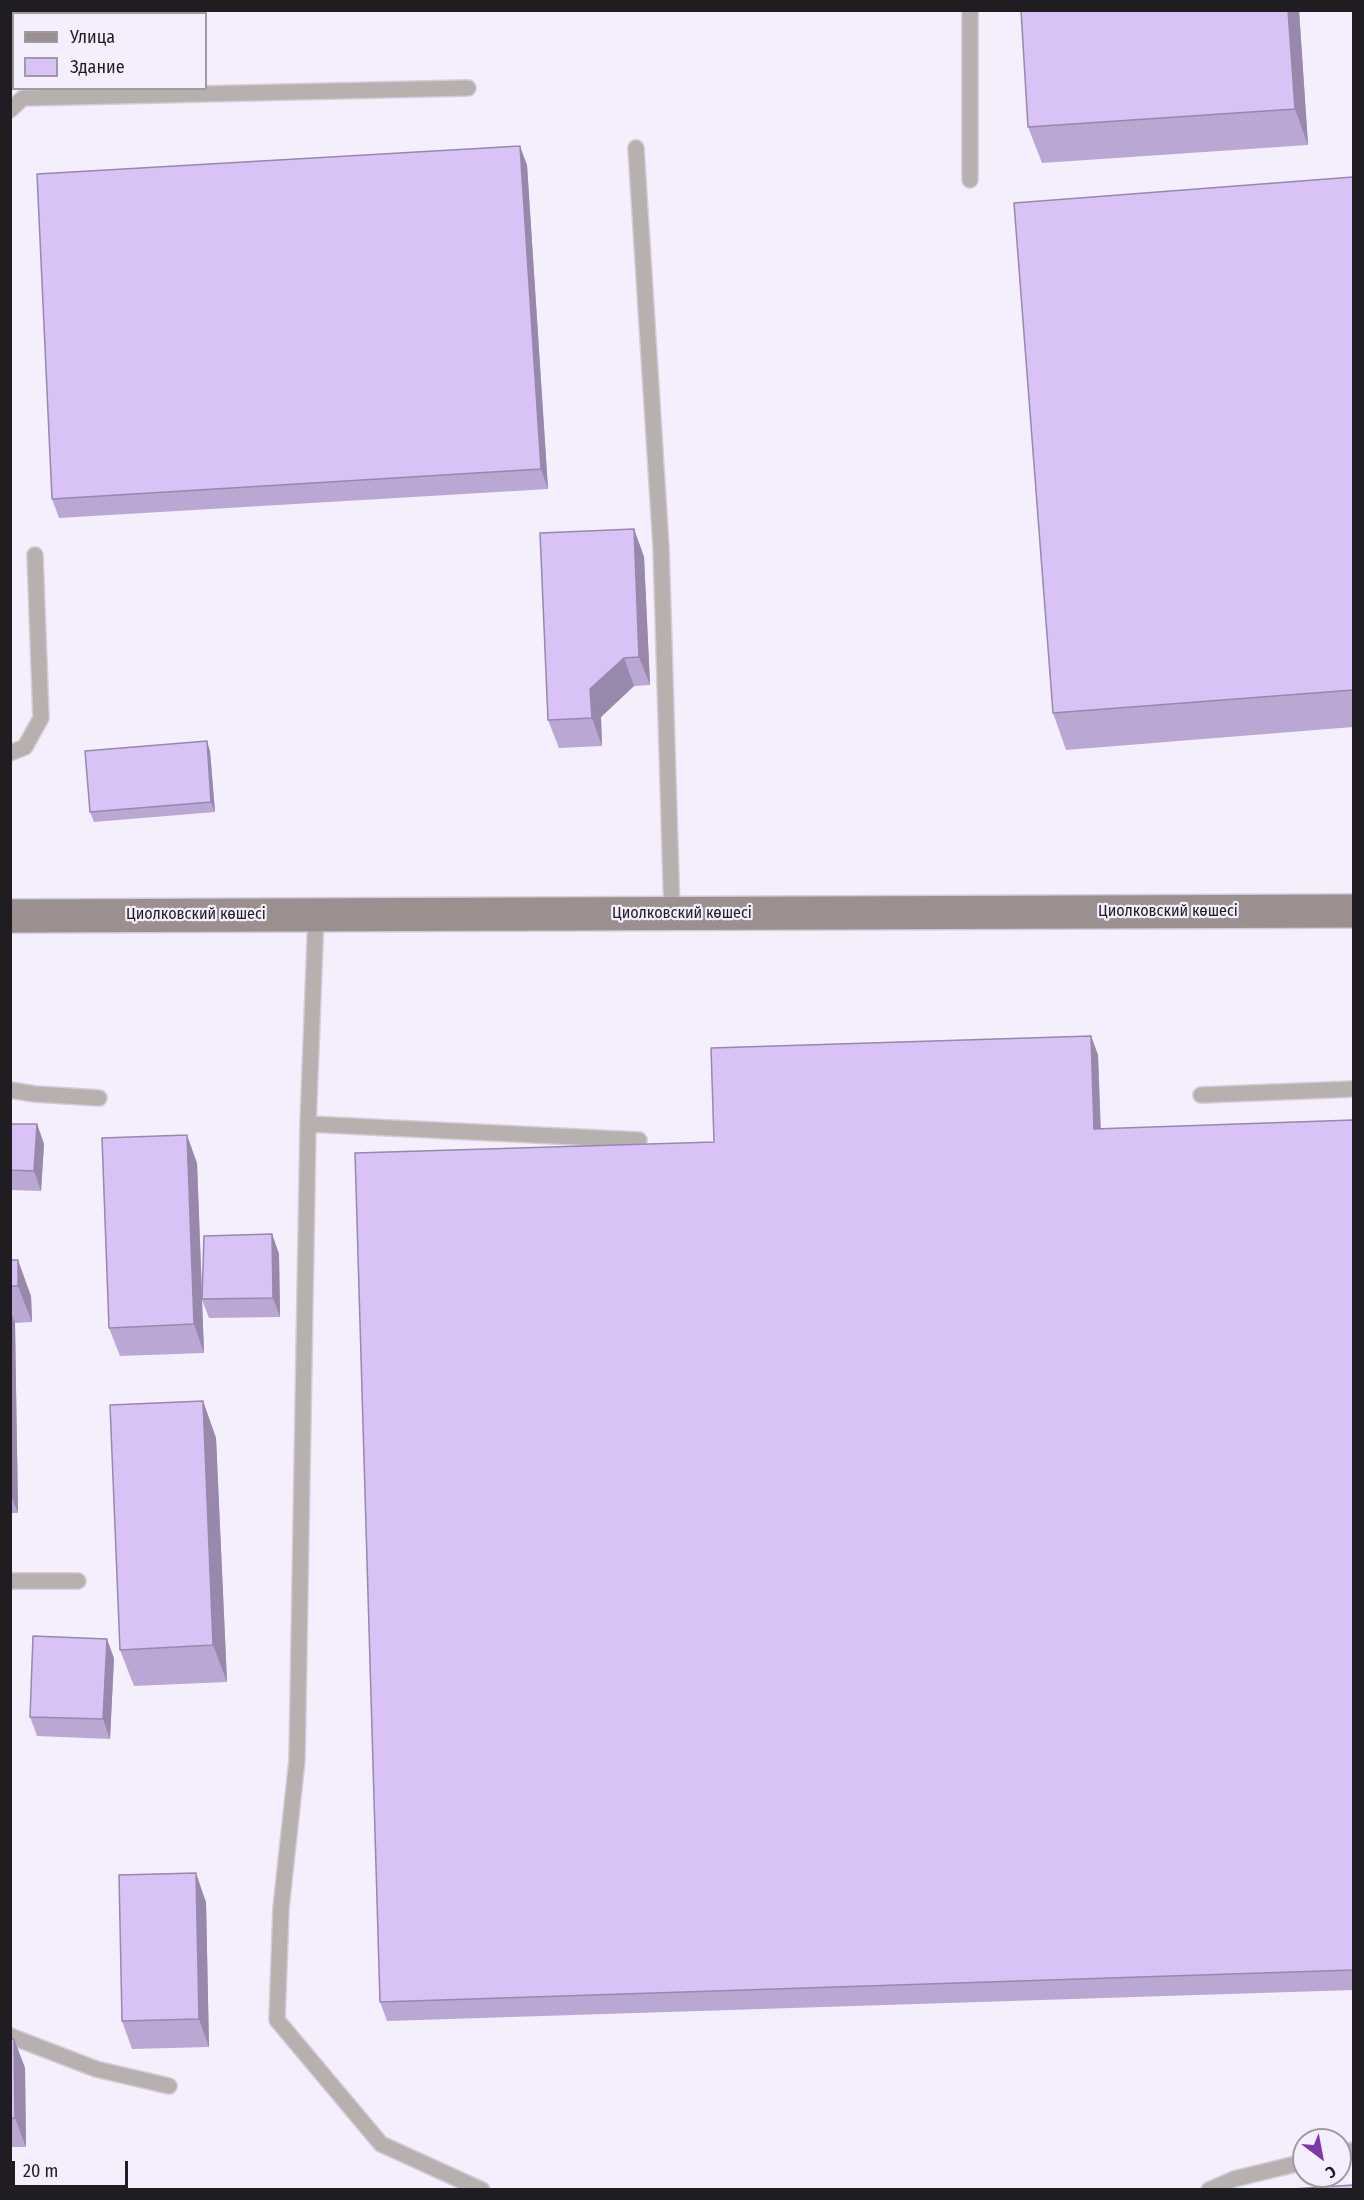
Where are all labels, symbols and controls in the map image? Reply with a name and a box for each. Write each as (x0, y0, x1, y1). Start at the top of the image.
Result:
legend (12, 12, 207, 90)
text: Улица (70, 26, 115, 48)
text: Здание (70, 56, 125, 78)
street label: Циолковский көшесі (1098, 902, 1238, 922)
street label: Циолковский көшесі (612, 904, 752, 924)
street label: Циолковский көшесі (126, 905, 266, 925)
north arrow (1292, 2128, 1352, 2188)
scale bar (15, 2149, 130, 2187)
text: 20 m (23, 2160, 58, 2182)
text: С (1322, 2162, 1339, 2182)

